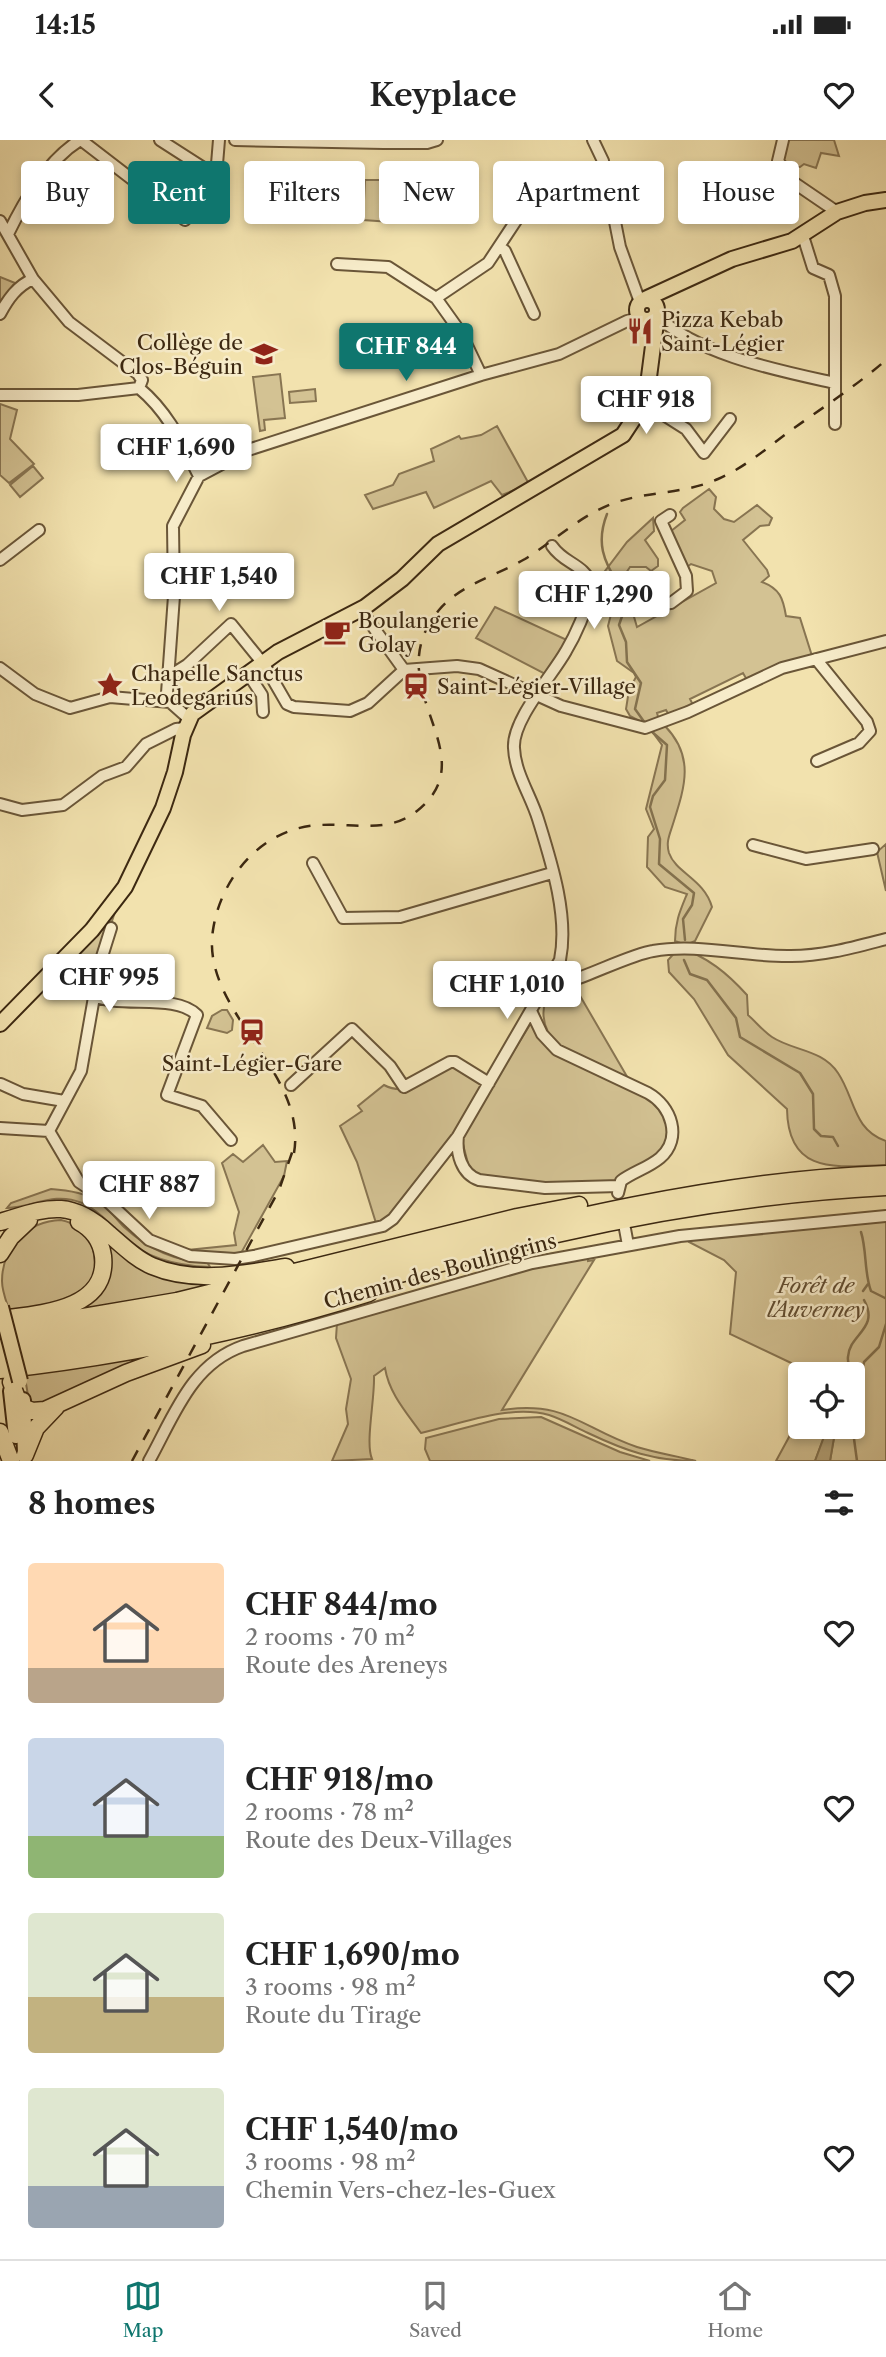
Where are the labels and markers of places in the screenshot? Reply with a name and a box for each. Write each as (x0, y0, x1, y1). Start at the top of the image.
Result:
place label: Pizza Kebab Saint-Légier (661, 307, 785, 356)
restaurant icon: Pizza Kebab Saint-Légier (625, 316, 655, 346)
pin: CHF 844 (341, 324, 471, 383)
place label: Collège de Clos-Béguin (119, 330, 243, 379)
school or university icon: Collège de Clos-Béguin (249, 339, 279, 369)
pin: CHF 918 (581, 376, 711, 436)
pin: CHF 1,690 (96, 424, 256, 484)
pin: CHF 1,540 (139, 554, 299, 613)
pin: CHF 1,290 (514, 572, 674, 631)
place label: Boulangerie Golay (358, 608, 479, 657)
cafe icon: Boulangerie Golay (322, 617, 352, 647)
place label: Chapelle Sanctus Leodegarius (131, 661, 303, 710)
place icon: Chapelle Sanctus Leodegarius (95, 670, 125, 700)
station icon: Saint-Légier-Village (401, 671, 431, 701)
place label: Saint-Légier-Village (437, 674, 636, 699)
pin: CHF 995 (44, 954, 174, 1014)
pin: CHF 1,010 (427, 962, 587, 1021)
station icon: Saint-Légier-Gare (237, 1017, 267, 1047)
place label: Saint-Légier-Gare (162, 1051, 342, 1076)
pin: CHF 887 (84, 1161, 214, 1221)

